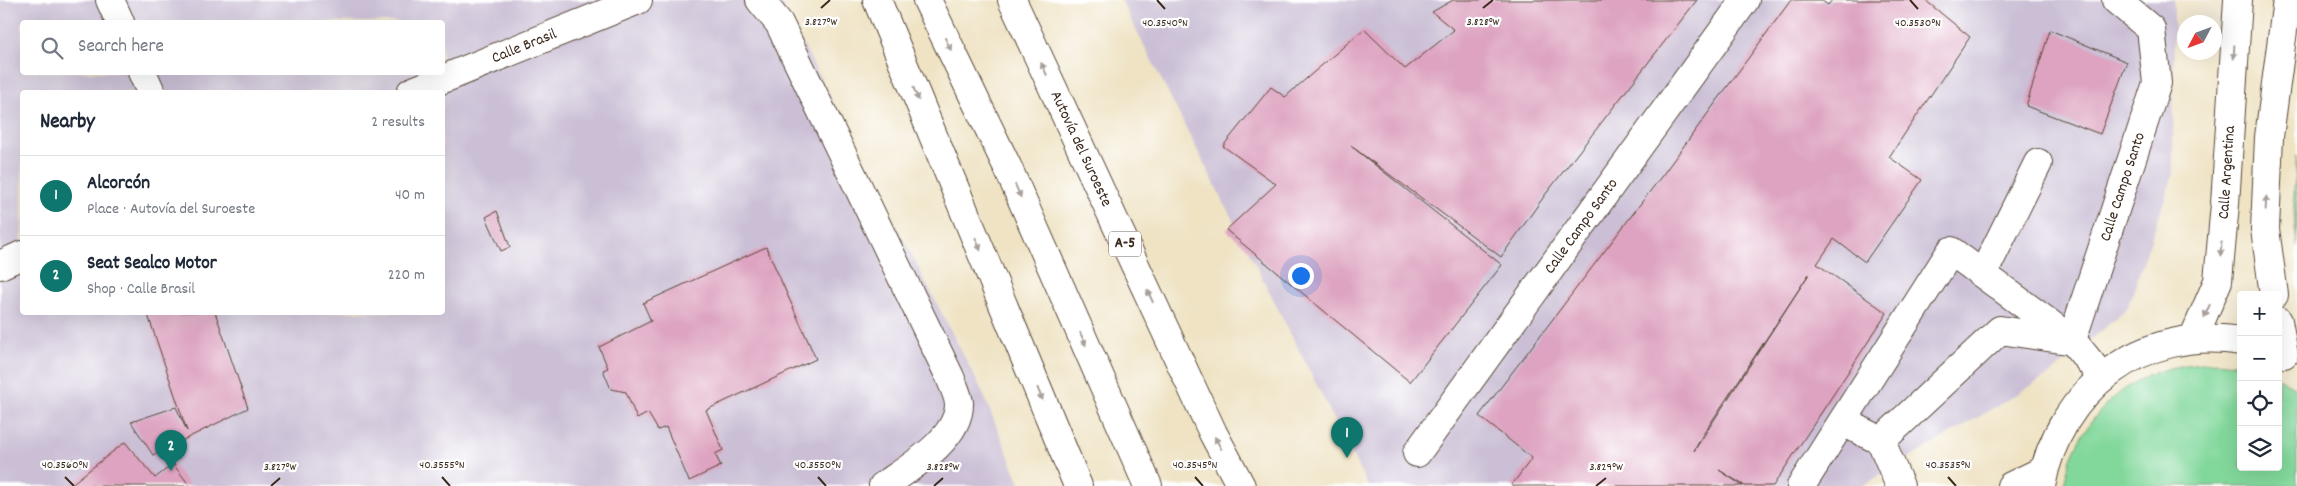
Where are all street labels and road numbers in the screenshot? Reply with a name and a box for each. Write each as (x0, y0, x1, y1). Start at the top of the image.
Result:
street label: Calle Brasil (488, 23, 560, 70)
street label: Autovía del Suroeste (1044, 87, 1118, 210)
street label: Calle Argentina (2212, 125, 2241, 220)
street label: Calle Campo Santo (2094, 129, 2151, 244)
street label: Calle Campo Santo (1539, 174, 1624, 279)
road number: A-5 (1109, 232, 1141, 256)

